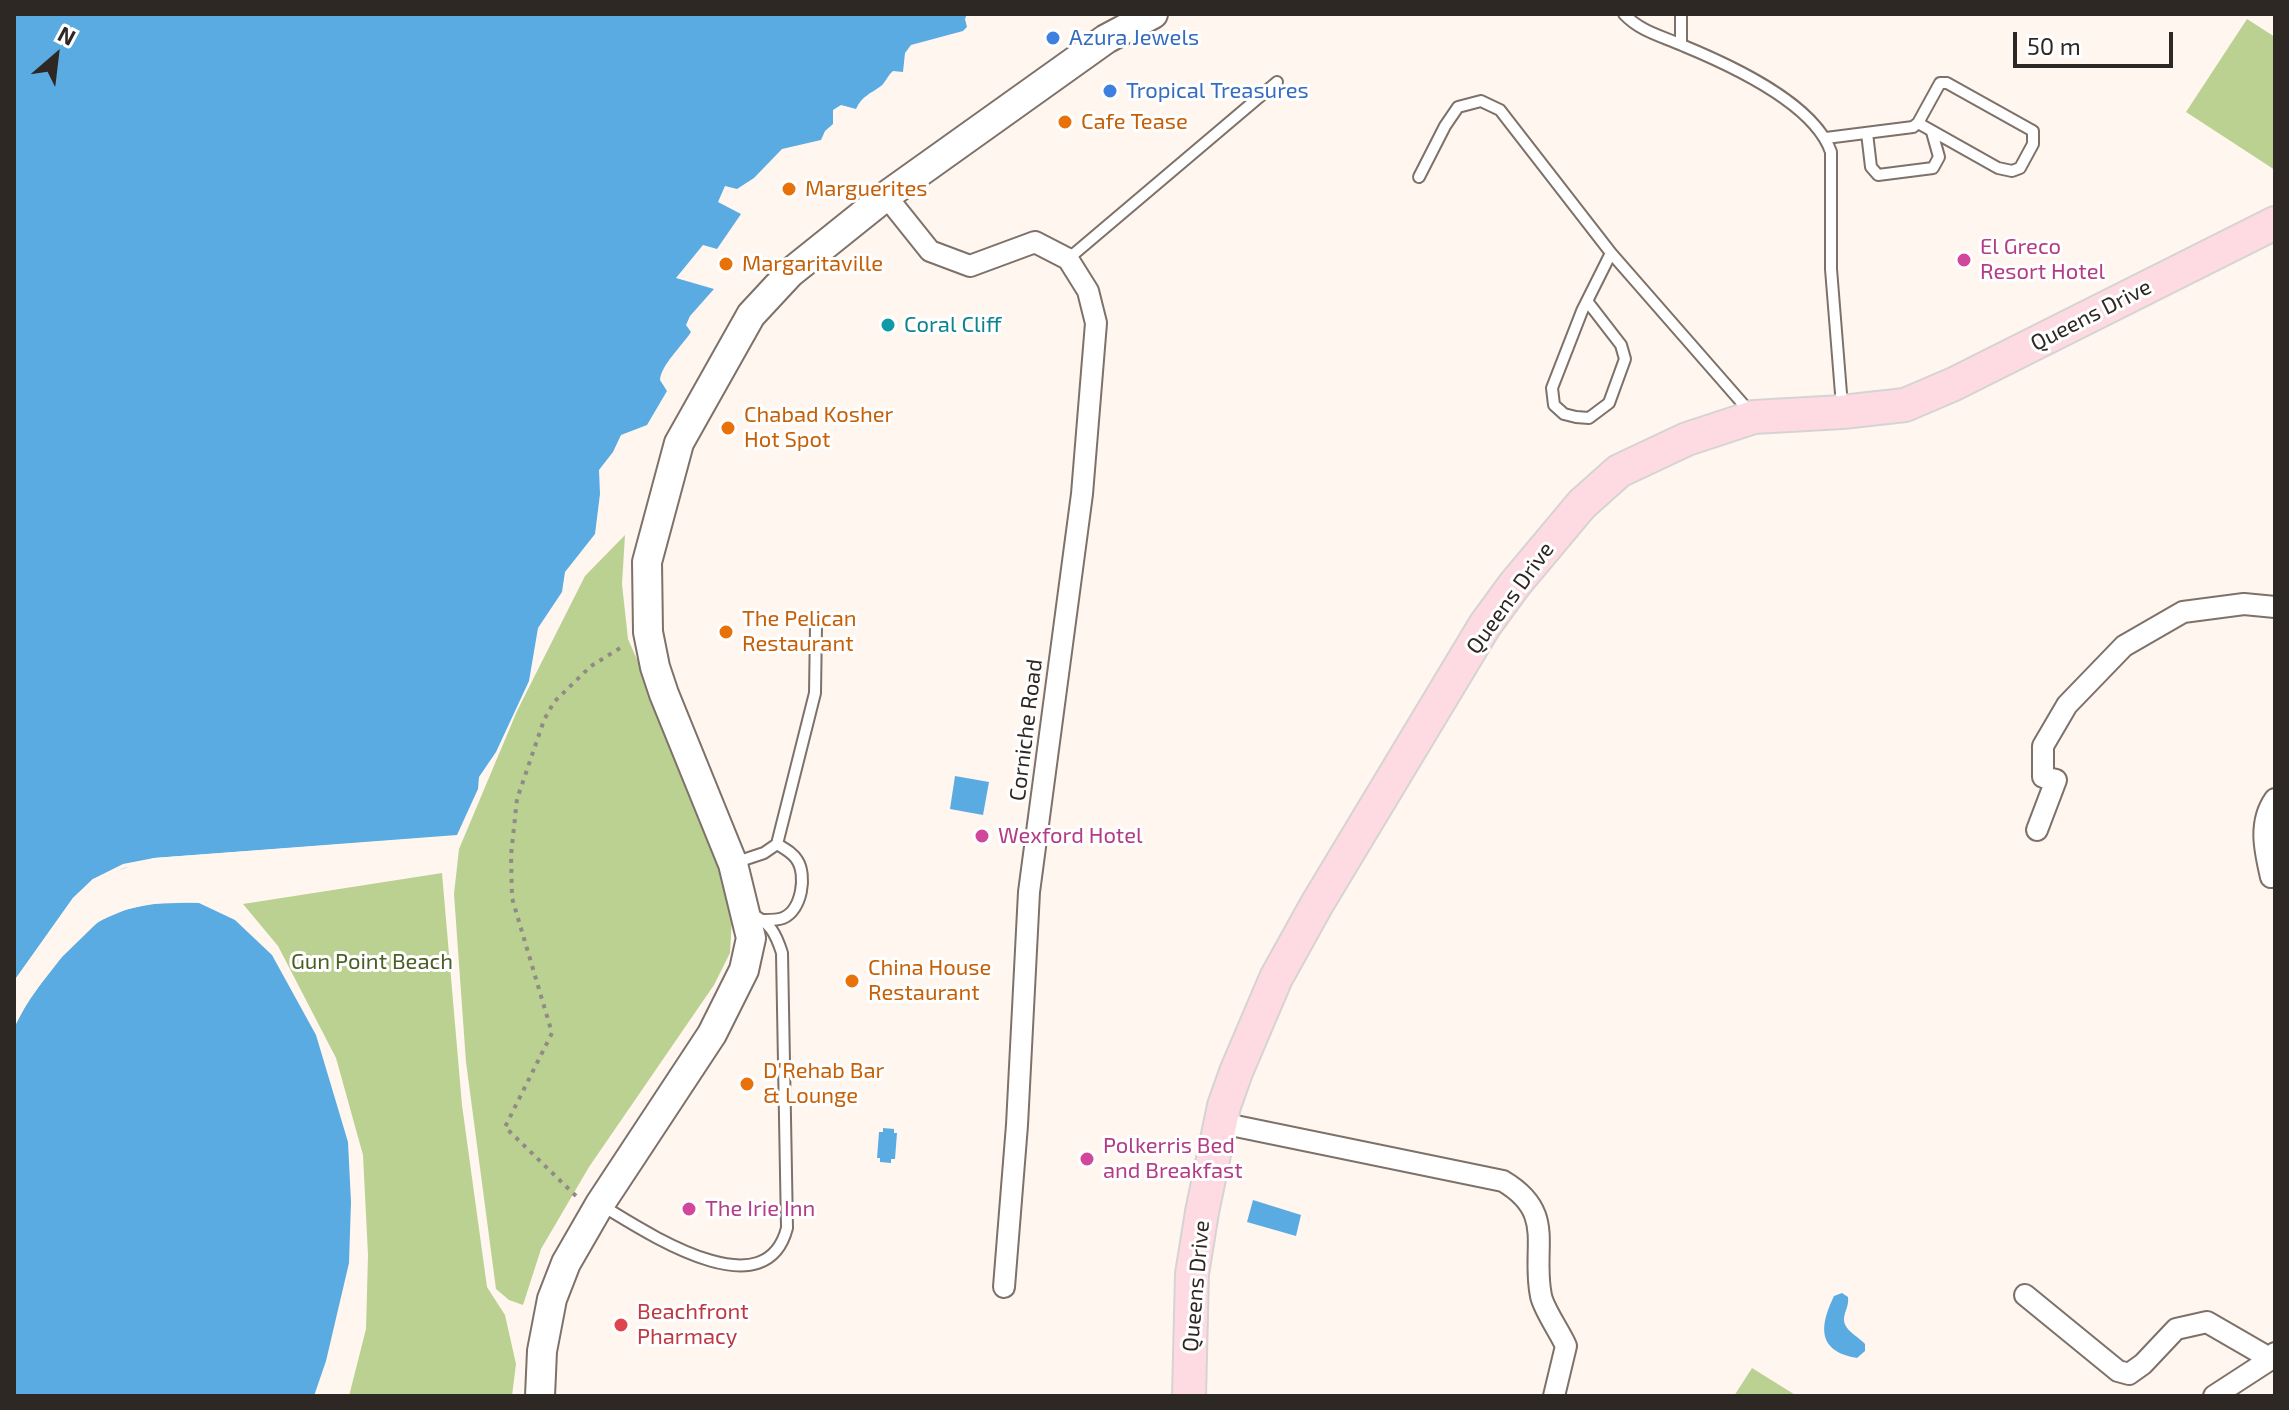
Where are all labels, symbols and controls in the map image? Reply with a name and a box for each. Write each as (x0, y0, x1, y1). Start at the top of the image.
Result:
north arrow (16, 16, 96, 96)
scale bar (2017, 16, 2177, 66)
text: N (54, 20, 80, 50)
place label: Azura Jewels (1069, 25, 1199, 51)
marker: Azura Jewels (1044, 29, 1062, 47)
text: 50 m (2027, 31, 2081, 60)
place label: Tropical Treasures (1126, 78, 1309, 104)
marker: Tropical Treasures (1101, 82, 1119, 100)
place label: Cafe Tease (1081, 109, 1188, 135)
marker: Cafe Tease (1056, 113, 1074, 131)
place label: Marguerites (805, 176, 927, 202)
marker: Marguerites (780, 180, 798, 198)
place label: El Greco Resort Hotel (1980, 234, 2105, 286)
place label: Margaritaville (742, 251, 883, 277)
marker: El Greco Resort Hotel (1955, 251, 1973, 269)
marker: Margaritaville (717, 255, 735, 273)
street label: Queens Drive (2026, 273, 2156, 357)
place label: Coral Cliff (904, 312, 1002, 338)
marker: Coral Cliff (879, 316, 897, 334)
place label: Chabad Kosher Hot Spot (744, 402, 893, 454)
marker: Chabad Kosher Hot Spot (719, 419, 737, 437)
street label: Queens Drive (1461, 537, 1559, 659)
place label: The Pelican Restaurant (742, 606, 857, 658)
marker: The Pelican Restaurant (717, 623, 735, 641)
street label: Corniche Road (1004, 657, 1048, 803)
place label: Wexford Hotel (998, 823, 1143, 849)
marker: Wexford Hotel (973, 827, 991, 845)
park label: Gun Point Beach (291, 949, 453, 975)
place label: China House Restaurant (868, 955, 991, 1006)
marker: China House Restaurant (843, 972, 861, 990)
place label: D'Rehab Bar & Lounge (763, 1058, 884, 1110)
marker: D'Rehab Bar & Lounge (738, 1075, 756, 1093)
place label: Polkerris Bed and Breakfast (1103, 1133, 1243, 1184)
marker: Polkerris Bed and Breakfast (1078, 1150, 1096, 1168)
place label: The Irie Inn (705, 1196, 815, 1222)
marker: The Irie Inn (680, 1200, 698, 1218)
street label: Queens Drive (1177, 1219, 1215, 1353)
place label: Beachfront Pharmacy (637, 1299, 749, 1350)
marker: Beachfront Pharmacy (612, 1316, 630, 1334)

